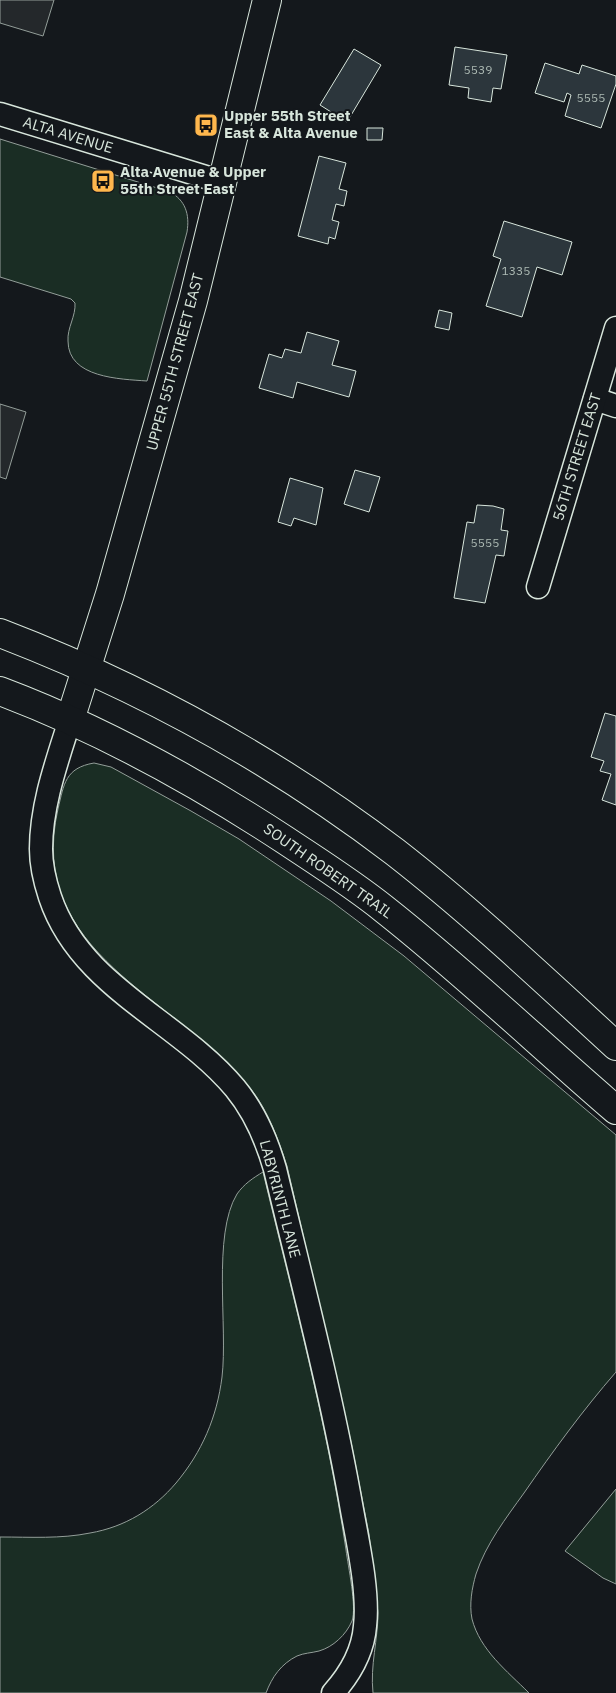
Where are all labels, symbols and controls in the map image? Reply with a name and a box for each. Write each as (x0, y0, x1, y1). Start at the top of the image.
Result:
house number: 5539 (464, 62, 492, 77)
house number: 5555 (577, 90, 605, 105)
place label: Upper 55th Street East & Alta Avenue (224, 106, 358, 142)
street label: ALTA AVENUE (21, 112, 116, 157)
bus stop icon: Upper 55th Street East & Alta Avenue (193, 112, 219, 138)
place label: Alta Avenue & Upper 55th Street East (120, 162, 266, 198)
bus stop icon: Alta Avenue & Upper 55th Street East (90, 168, 116, 194)
house number: 1335 (502, 263, 530, 278)
street label: UPPER 55TH STREET EAST (142, 271, 207, 453)
street label: 56TH STREET EAST (548, 390, 605, 523)
house number: 5555 (471, 535, 499, 550)
street label: SOUTH ROBERT TRAIL (260, 819, 397, 923)
street label: LABYRINTH LANE (256, 1138, 305, 1260)

